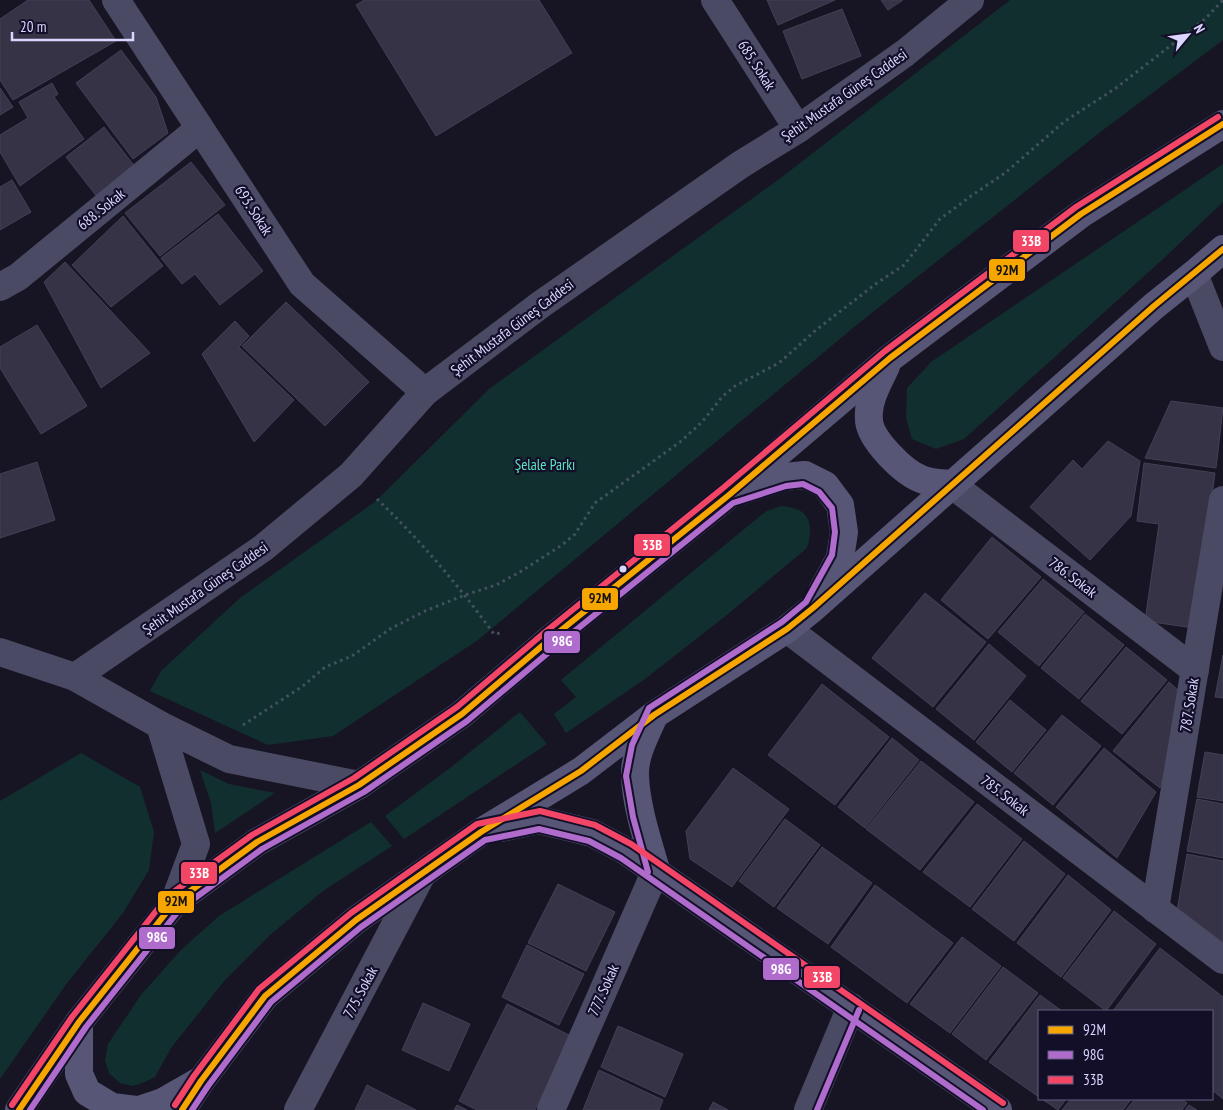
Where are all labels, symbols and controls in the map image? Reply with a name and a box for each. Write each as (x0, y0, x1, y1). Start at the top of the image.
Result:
scale bar (12, 10, 134, 42)
north arrow (1163, 10, 1213, 60)
text: 20 m (20, 17, 46, 36)
text: N (1190, 21, 1209, 36)
street label: 685. Sokak (734, 36, 780, 94)
street label: Şehit Mustafa Güneş Caddesi (777, 44, 911, 146)
street label: 693. Sokak (231, 181, 277, 239)
street label: 688. Sokak (73, 184, 129, 234)
line badge: 33B (1012, 229, 1050, 253)
text: 33B (1021, 232, 1041, 250)
line badge: 92M (988, 258, 1026, 282)
text: 92M (996, 261, 1018, 279)
street label: Şehit Mustafa Güneş Caddesi (447, 275, 577, 379)
park label: Şelale Parkı (515, 455, 575, 474)
line badge: 33B (633, 533, 671, 557)
text: 33B (642, 536, 662, 554)
street label: Şehit Mustafa Güneş Caddesi (138, 537, 272, 639)
street label: 786. Sokak (1045, 553, 1101, 601)
unlabelled marker (618, 564, 628, 574)
line badge: 92M (581, 587, 619, 611)
text: 92M (589, 589, 611, 607)
line badge: 98G (543, 630, 581, 654)
text: 98G (552, 632, 572, 650)
street label: 787. Sokak (1175, 677, 1203, 733)
street label: 785. Sokak (977, 771, 1033, 819)
line badge: 33B (180, 861, 218, 885)
text: 33B (189, 864, 209, 882)
line badge: 92M (157, 890, 195, 914)
text: 92M (165, 892, 187, 910)
line badge: 98G (138, 926, 176, 950)
text: 98G (147, 928, 167, 946)
line badge: 98G (762, 957, 800, 981)
text: 98G (771, 960, 791, 978)
street label: 777. Sokak (583, 961, 623, 1019)
street label: 775. Sokak (339, 963, 382, 1021)
line badge: 33B (803, 965, 841, 989)
text: 33B (812, 968, 832, 986)
legend (1038, 1010, 1213, 1100)
text: 92M (1083, 1020, 1106, 1039)
text: 98G (1083, 1045, 1104, 1064)
text: 33B (1083, 1070, 1104, 1089)

